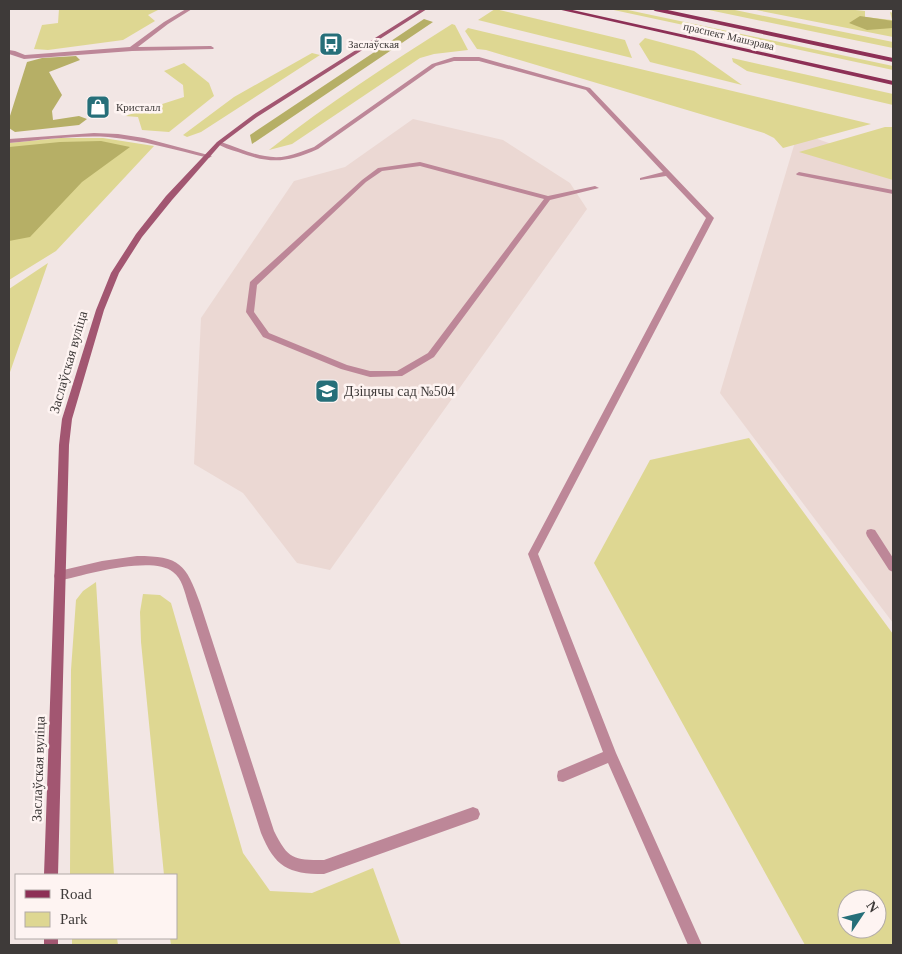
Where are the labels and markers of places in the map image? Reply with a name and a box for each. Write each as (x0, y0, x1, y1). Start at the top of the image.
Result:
bus stop icon: Заслаўская (318, 31, 344, 57)
place label: Заслаўская (348, 38, 399, 50)
shop icon: Кристалл (85, 94, 111, 120)
place label: Кристалл (116, 101, 161, 113)
school or university icon: Дзіцячы сад №504 (314, 378, 340, 404)
place label: Дзіцячы сад №504 (344, 384, 455, 399)

